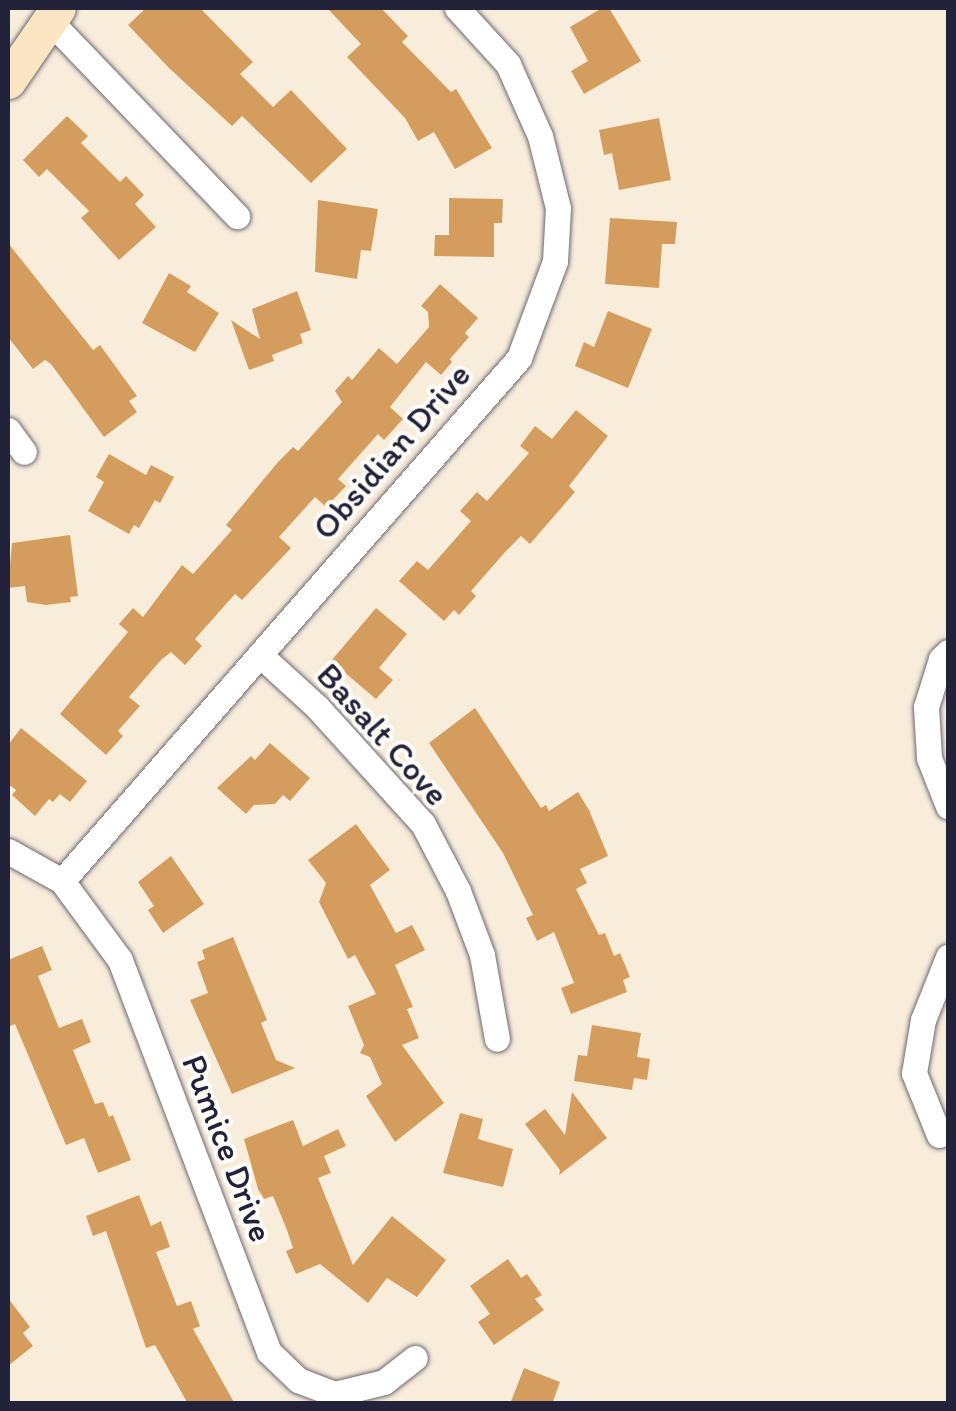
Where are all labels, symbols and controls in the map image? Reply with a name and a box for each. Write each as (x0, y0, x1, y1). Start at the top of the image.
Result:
street label: Obsidian Drive (303, 354, 479, 548)
street label: Basalt Cove (308, 654, 458, 814)
street label: Pumice Drive (173, 1048, 283, 1248)

